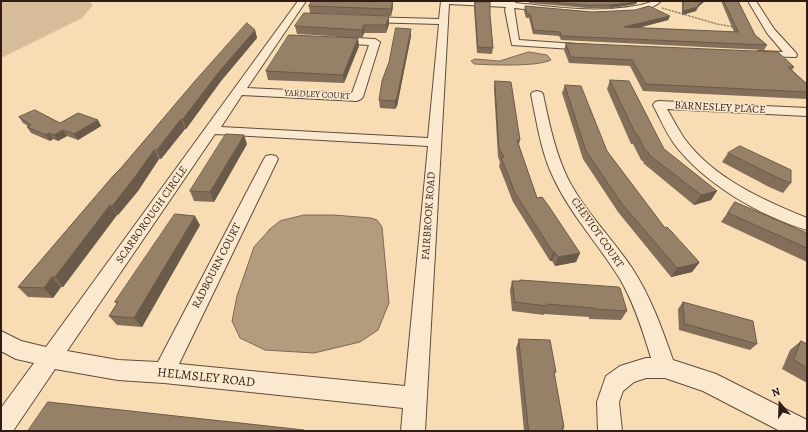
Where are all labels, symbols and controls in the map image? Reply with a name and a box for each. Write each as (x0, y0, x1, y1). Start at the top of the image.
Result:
street label: YARDLEY COURT (284, 88, 350, 102)
street label: BARNESLEY PLACE (674, 99, 766, 117)
street label: SCARBOROUGH CIRCLE (113, 164, 191, 266)
street label: FAIRBROOK ROAD (419, 171, 439, 261)
street label: CHEVIOT COURT (568, 195, 626, 271)
street label: RADBOURN COURT (190, 221, 244, 311)
street label: HELMSLEY ROAD (156, 365, 256, 391)
north arrow (760, 384, 800, 424)
text: N (770, 384, 782, 401)

